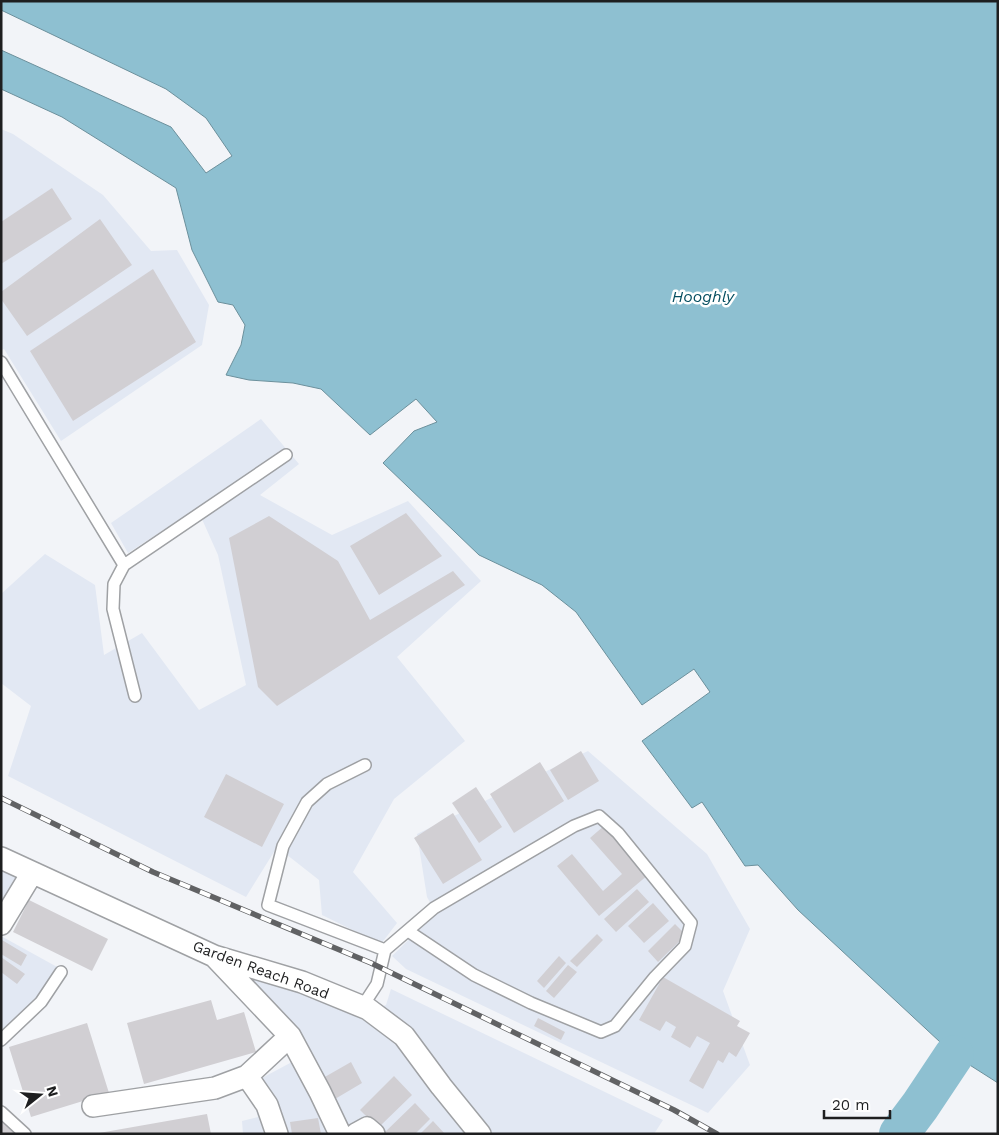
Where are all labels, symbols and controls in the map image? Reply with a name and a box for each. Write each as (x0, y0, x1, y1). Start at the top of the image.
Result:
water label: Hooghly (672, 287, 735, 306)
street label: Garden Reach Road (190, 937, 332, 1003)
north arrow (15, 1070, 65, 1120)
text: N (43, 1084, 62, 1098)
scale bar (824, 1088, 890, 1120)
text: 20 m (832, 1096, 870, 1114)

